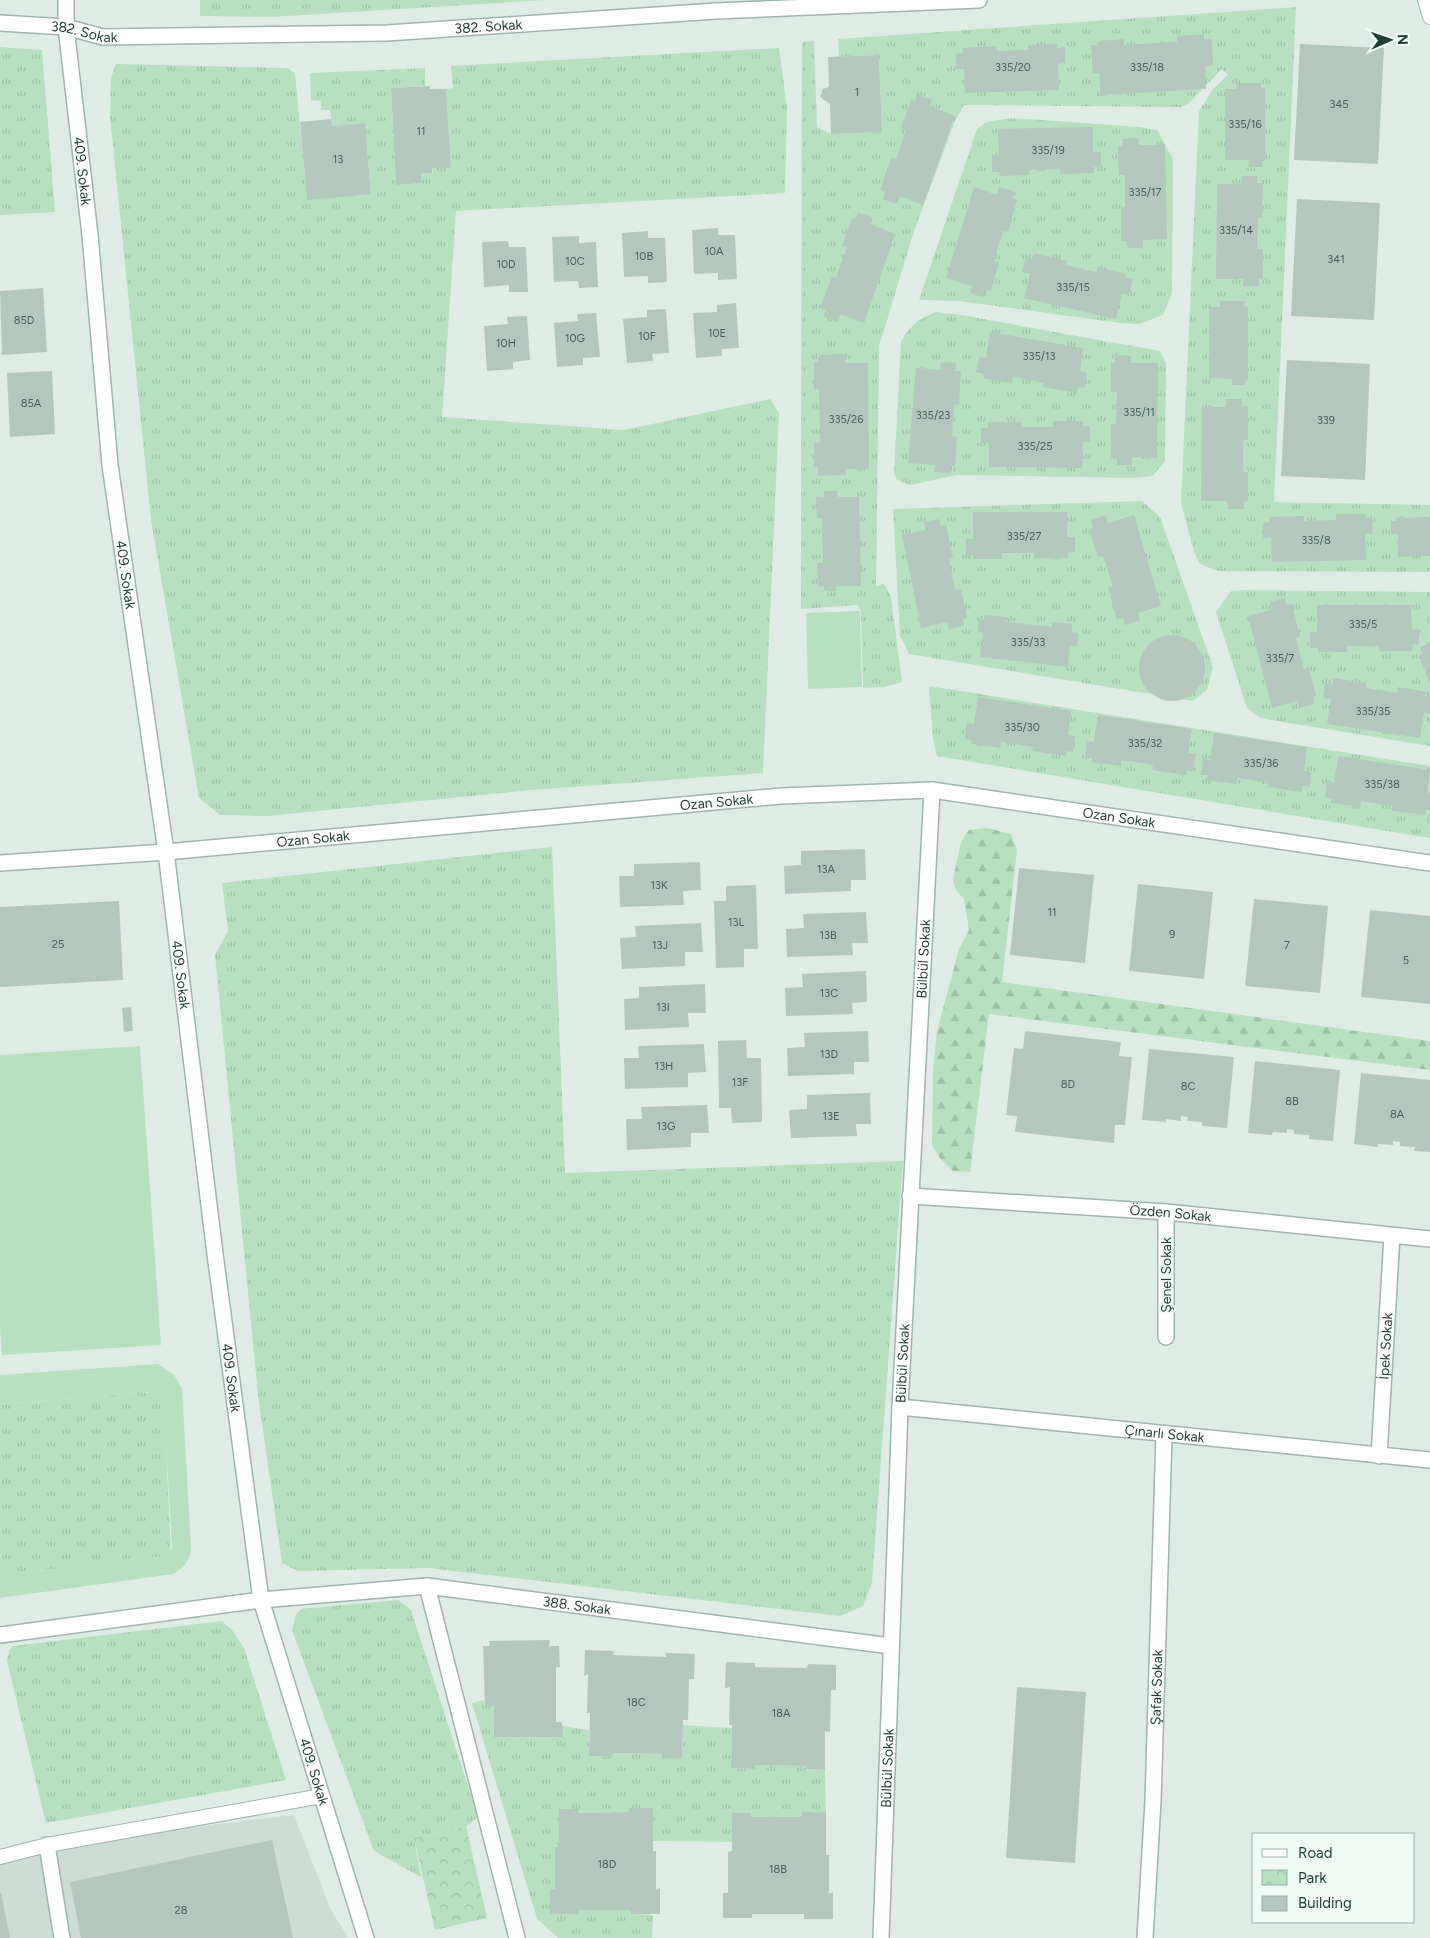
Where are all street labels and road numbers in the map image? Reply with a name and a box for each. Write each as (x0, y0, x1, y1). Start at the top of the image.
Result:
street label: 382. Sokak (454, 15, 523, 37)
street label: 382. Sokak (51, 18, 118, 45)
street label: 409. Sokak (70, 136, 95, 207)
street label: 409. Sokak (112, 539, 139, 610)
street label: Ozan Sokak (679, 790, 754, 814)
street label: Ozan Sokak (1081, 804, 1157, 831)
street label: Ozan Sokak (276, 827, 351, 850)
street label: Bülbül Sokak (913, 919, 934, 999)
street label: 409. Sokak (168, 939, 194, 1010)
street label: Özden Sokak (1129, 1201, 1212, 1225)
street label: Şenel Sokak (1158, 1237, 1175, 1313)
street label: İpek Sokak (1375, 1312, 1396, 1380)
street label: Bülbül Sokak (892, 1323, 913, 1403)
street label: 409. Sokak (218, 1342, 244, 1413)
street label: Çınarlı Sokak (1124, 1421, 1206, 1446)
street label: 388. Sokak (542, 1593, 612, 1618)
street label: Şafak Sokak (1147, 1649, 1166, 1725)
street label: Bülbül Sokak (877, 1728, 897, 1808)
street label: 409. Sokak (296, 1736, 333, 1807)

